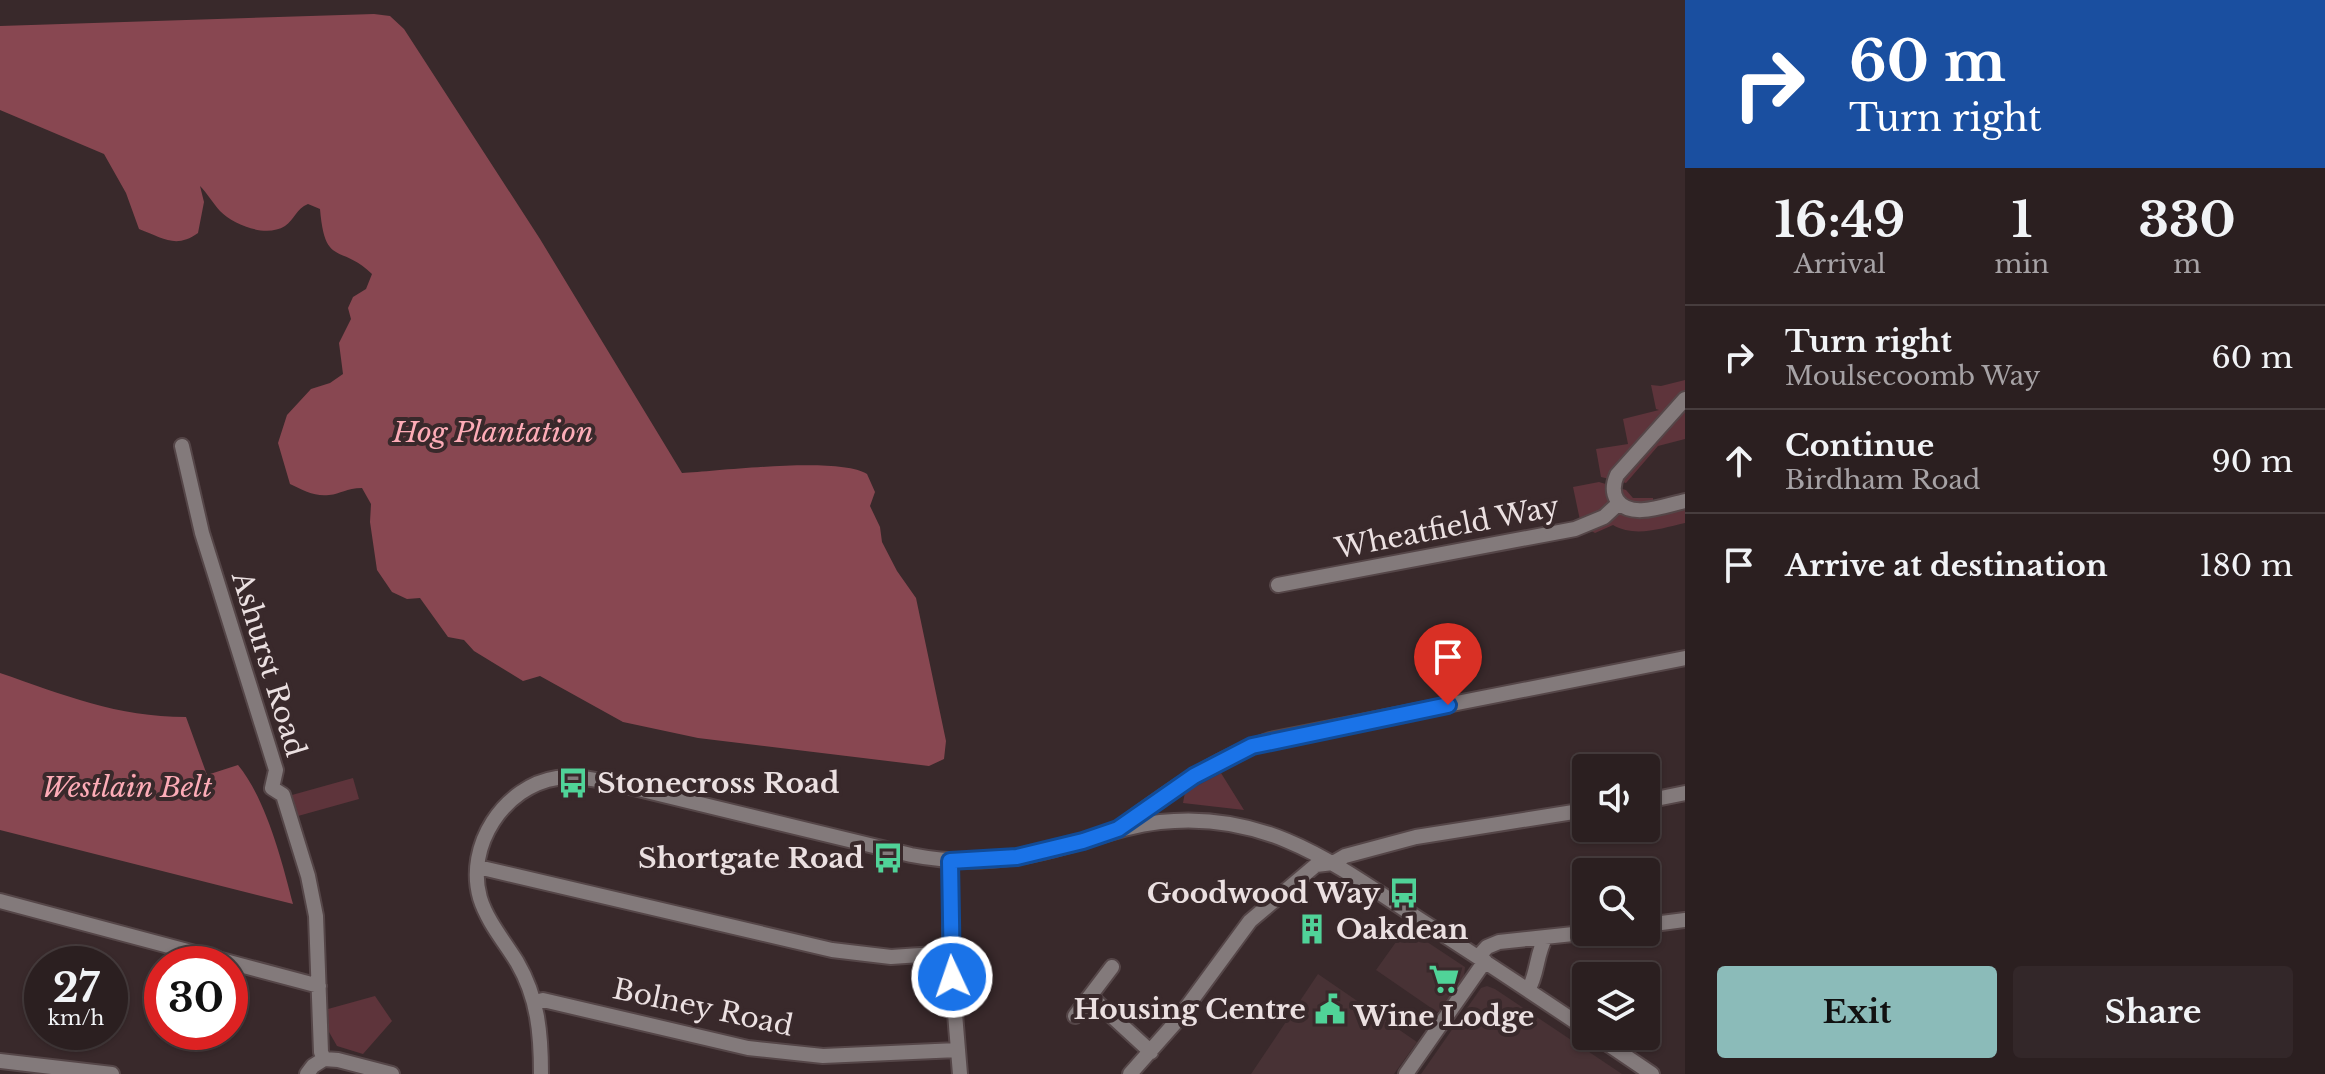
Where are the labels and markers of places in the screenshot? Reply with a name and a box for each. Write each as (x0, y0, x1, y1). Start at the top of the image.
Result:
pin (1414, 623, 1482, 705)
bus stop icon: Stonecross Road (556, 766, 590, 800)
place label: Stonecross Road (597, 766, 839, 801)
place label: Shortgate Road (638, 841, 864, 876)
bus stop icon: Shortgate Road (871, 841, 905, 875)
place label: Goodwood Way (1147, 876, 1381, 911)
bus stop icon: Goodwood Way (1387, 876, 1421, 910)
building icon: Oakdean (1295, 912, 1329, 946)
place label: Oakdean (1336, 912, 1468, 947)
supermarket icon: Wine Lodge (1427, 962, 1461, 996)
place label: Housing Centre (1073, 992, 1306, 1027)
public building icon: Housing Centre (1313, 992, 1347, 1026)
place label: Wine Lodge (1353, 999, 1534, 1034)

